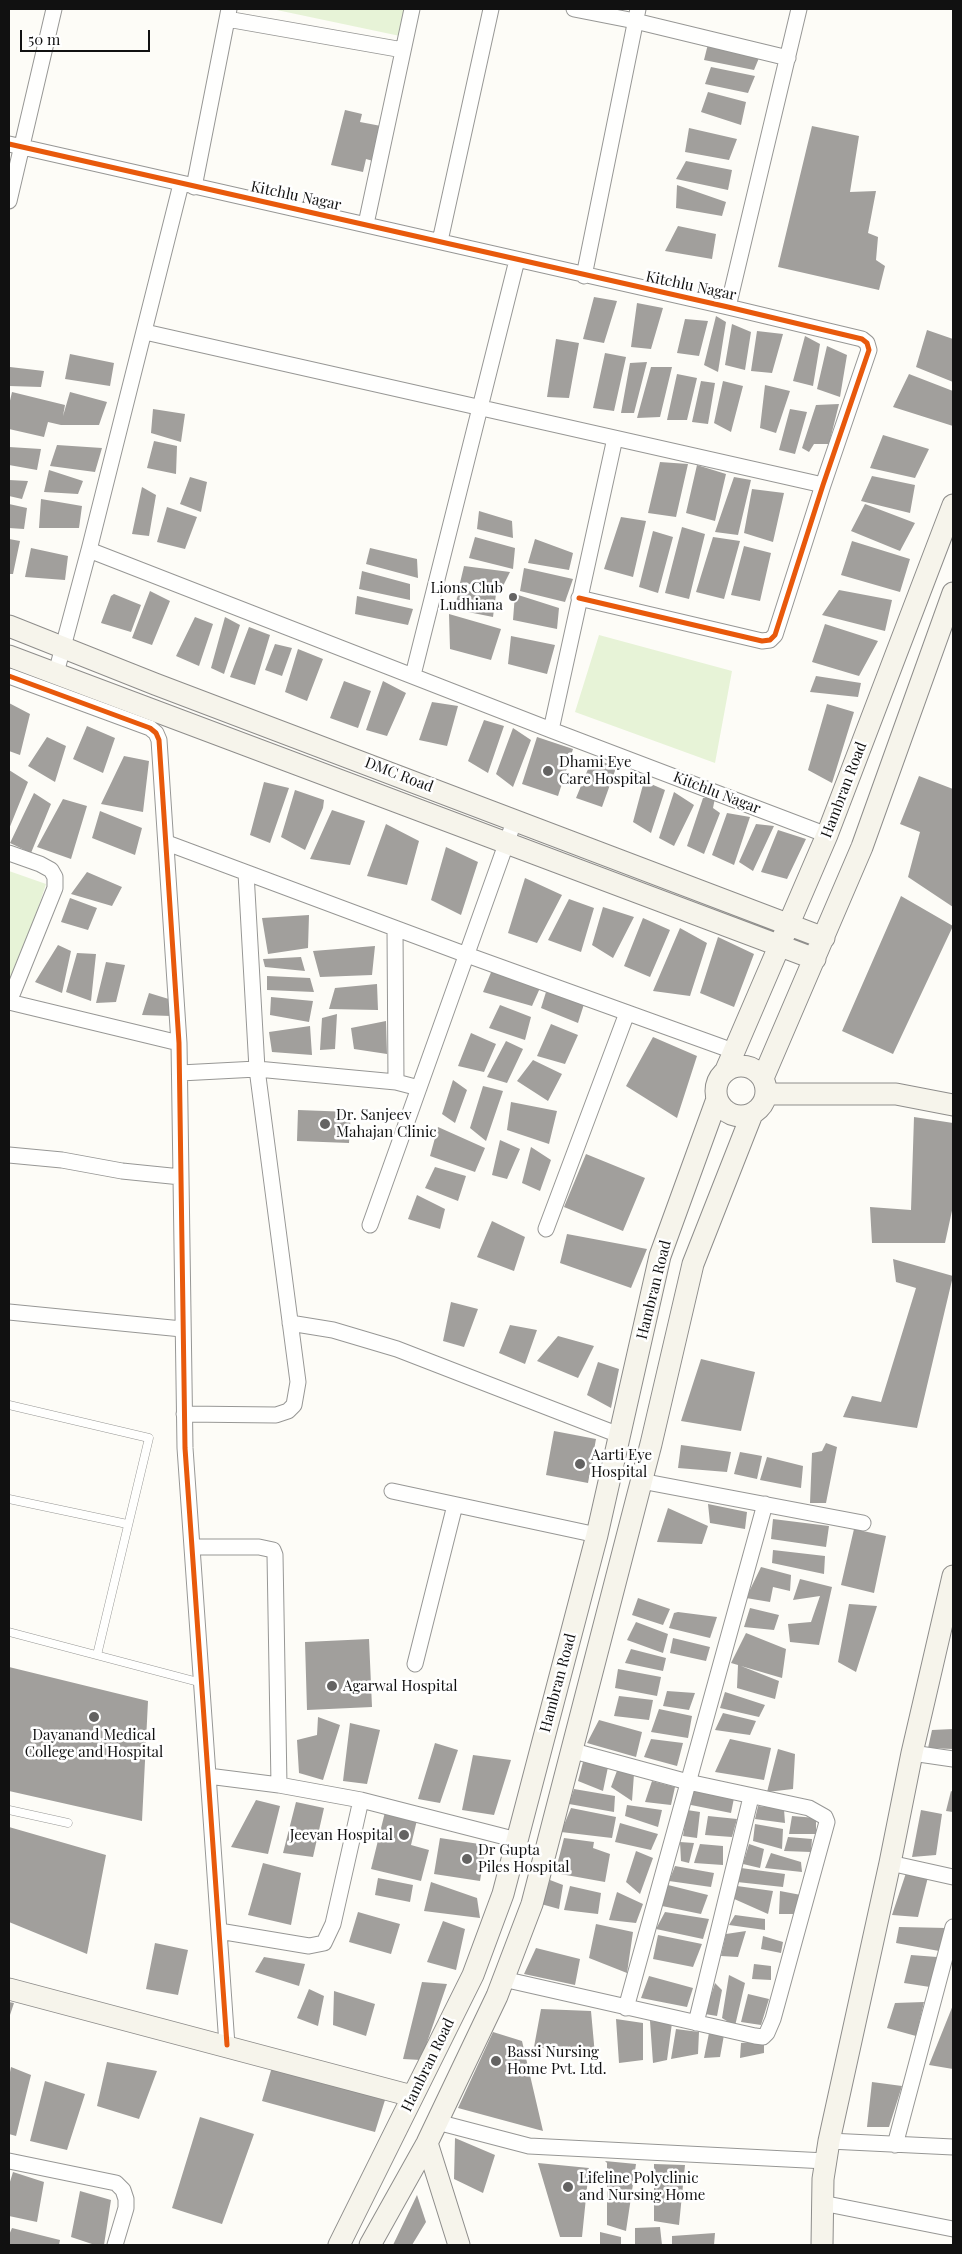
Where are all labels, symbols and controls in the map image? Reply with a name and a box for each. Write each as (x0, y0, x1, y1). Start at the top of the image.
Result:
scale bar (22, 20, 152, 52)
text: 50 m (28, 29, 60, 49)
street label: Kitchlu Nagar (249, 178, 343, 214)
street label: Kitchlu Nagar (644, 268, 738, 304)
place label: Lions Club Ludhiana (430, 579, 503, 614)
marker: Lions Club Ludhiana (507, 591, 519, 603)
street label: Hambran Road (817, 739, 871, 841)
place label: Dhami Eye Care Hospital (559, 753, 651, 788)
street label: DMC Road (362, 754, 436, 796)
marker: Dhami Eye Care Hospital (541, 764, 555, 778)
street label: Kitchlu Nagar (671, 768, 763, 818)
place label: Dr. Sanjeev Mahajan Clinic (336, 1106, 437, 1141)
marker: Dr. Sanjeev Mahajan Clinic (318, 1117, 332, 1131)
street label: Hambran Road (633, 1239, 675, 1341)
place label: Aarti Eye Hospital (591, 1446, 652, 1481)
marker: Aarti Eye Hospital (573, 1457, 587, 1471)
street label: Hambran Road (536, 1632, 580, 1734)
place label: Agarwal Hospital (343, 1677, 458, 1695)
marker: Agarwal Hospital (325, 1679, 339, 1693)
marker: Dayanand Medical College and Hospital (87, 1710, 101, 1724)
place label: Dayanand Medical College and Hospital (25, 1726, 163, 1761)
place label: Jeevan Hospital (290, 1826, 393, 1844)
marker: Jeevan Hospital (397, 1828, 411, 1842)
place label: Dr Gupta Piles Hospital (478, 1841, 570, 1876)
marker: Dr Gupta Piles Hospital (460, 1852, 474, 1866)
street label: Hambran Road (398, 2015, 458, 2115)
place label: Bassi Nursing Home Pvt. Ltd. (507, 2043, 607, 2078)
marker: Bassi Nursing Home Pvt. Ltd. (489, 2054, 503, 2068)
place label: Lifeline Polyclinic and Nursing Home (579, 2169, 705, 2204)
marker: Lifeline Polyclinic and Nursing Home (561, 2180, 575, 2194)

